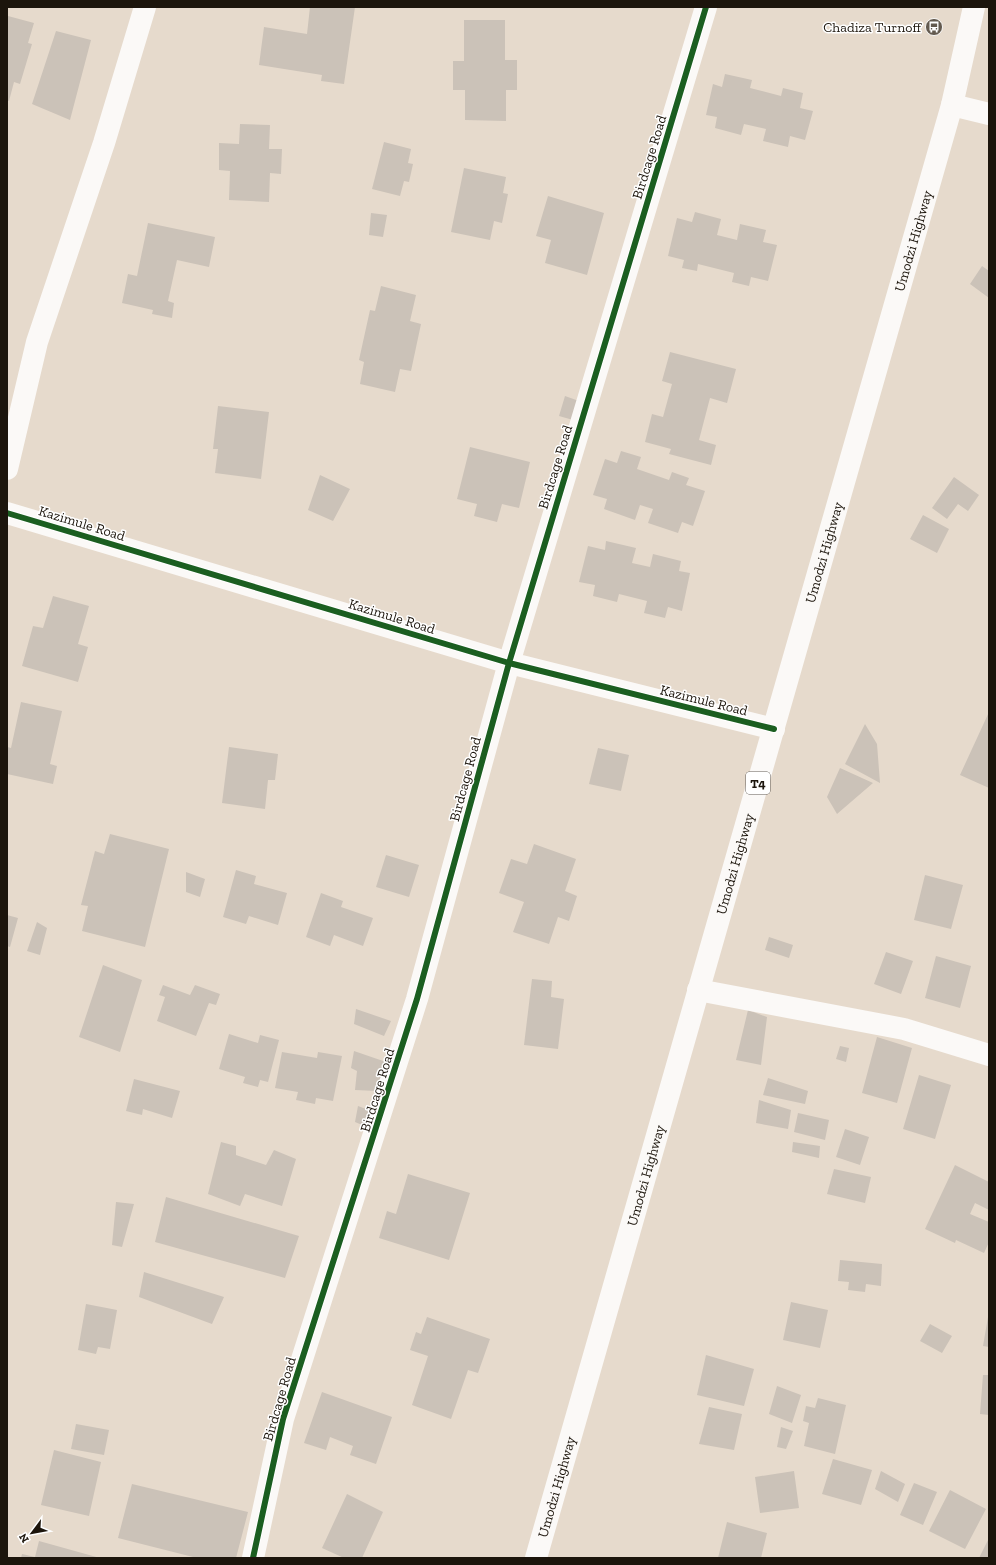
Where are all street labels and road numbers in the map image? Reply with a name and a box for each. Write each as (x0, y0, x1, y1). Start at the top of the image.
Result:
street label: Birdcage Road (629, 113, 670, 201)
street label: Umodzi Highway (891, 188, 936, 294)
street label: Birdcage Road (535, 423, 576, 511)
street label: Umodzi Highway (802, 499, 847, 605)
street label: Kazimule Road (36, 502, 128, 545)
street label: Kazimule Road (346, 595, 438, 638)
street label: Kazimule Road (658, 681, 750, 720)
street label: Birdcage Road (446, 735, 485, 823)
road number: T4 (746, 772, 770, 794)
street label: Umodzi Highway (713, 811, 758, 917)
street label: Birdcage Road (357, 1046, 398, 1134)
street label: Umodzi Highway (623, 1122, 669, 1228)
street label: Birdcage Road (259, 1355, 300, 1443)
street label: Umodzi Highway (534, 1434, 580, 1540)

